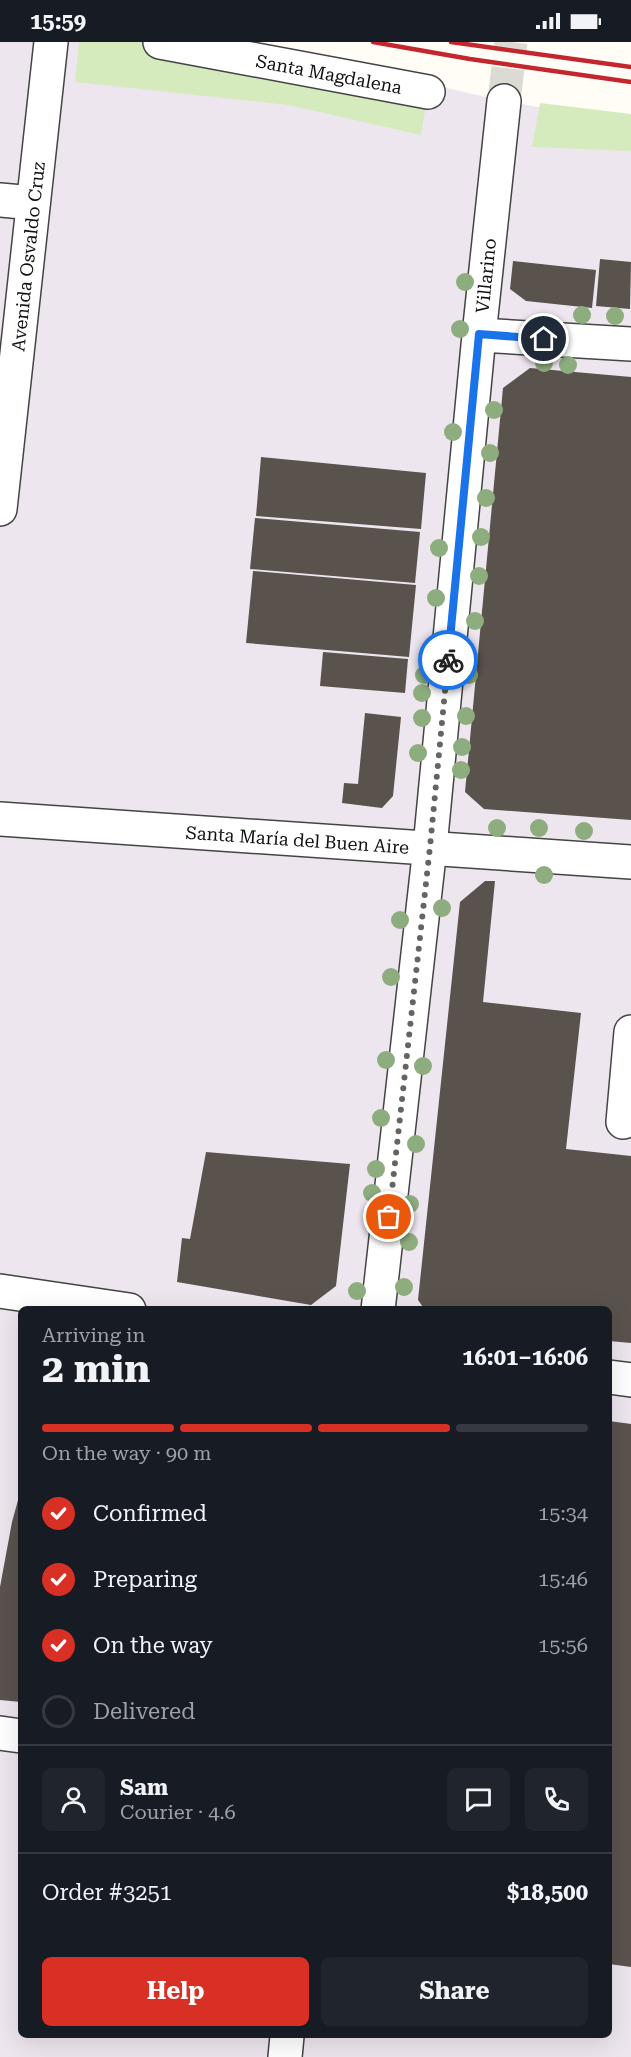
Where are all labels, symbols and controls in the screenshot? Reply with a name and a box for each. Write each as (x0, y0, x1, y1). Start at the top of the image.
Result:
text: 15:59 (30, 9, 86, 34)
street label: Santa Magdalena (254, 50, 404, 98)
street label: Avenida Osvaldo Cruz (7, 160, 48, 352)
street label: Villarino (471, 237, 500, 314)
pin (518, 313, 569, 364)
icon: home (527, 322, 560, 355)
courier (418, 630, 478, 690)
icon: bike (432, 644, 465, 677)
street label: Santa María del Buen Aire (185, 821, 410, 857)
pin (363, 1191, 414, 1242)
icon: bag (372, 1200, 405, 1233)
text: Arriving in (42, 1323, 145, 1347)
text: 16:01–16:06 (462, 1345, 588, 1370)
text: 2 min (42, 1346, 150, 1392)
text: On the way · 90 m (42, 1441, 212, 1465)
icon: check (42, 1497, 75, 1530)
text: Confirmed (93, 1501, 207, 1526)
text: 15:34 (538, 1501, 588, 1525)
icon: check (42, 1563, 75, 1596)
text: Preparing (93, 1567, 197, 1592)
text: 15:46 (538, 1567, 588, 1591)
icon: check (42, 1629, 75, 1662)
text: On the way (93, 1633, 213, 1658)
text: 15:56 (538, 1633, 588, 1657)
text: Delivered (93, 1699, 195, 1724)
button: person (42, 1768, 105, 1831)
button: chat (447, 1768, 510, 1831)
button: phone (525, 1768, 588, 1831)
text: Sam (120, 1775, 168, 1800)
text: Courier · 4.6 (120, 1800, 236, 1824)
text: Order #3251 (42, 1880, 172, 1905)
text: $18,500 (507, 1880, 588, 1905)
button: Help (42, 1957, 309, 2026)
button: Share (321, 1957, 588, 2026)

